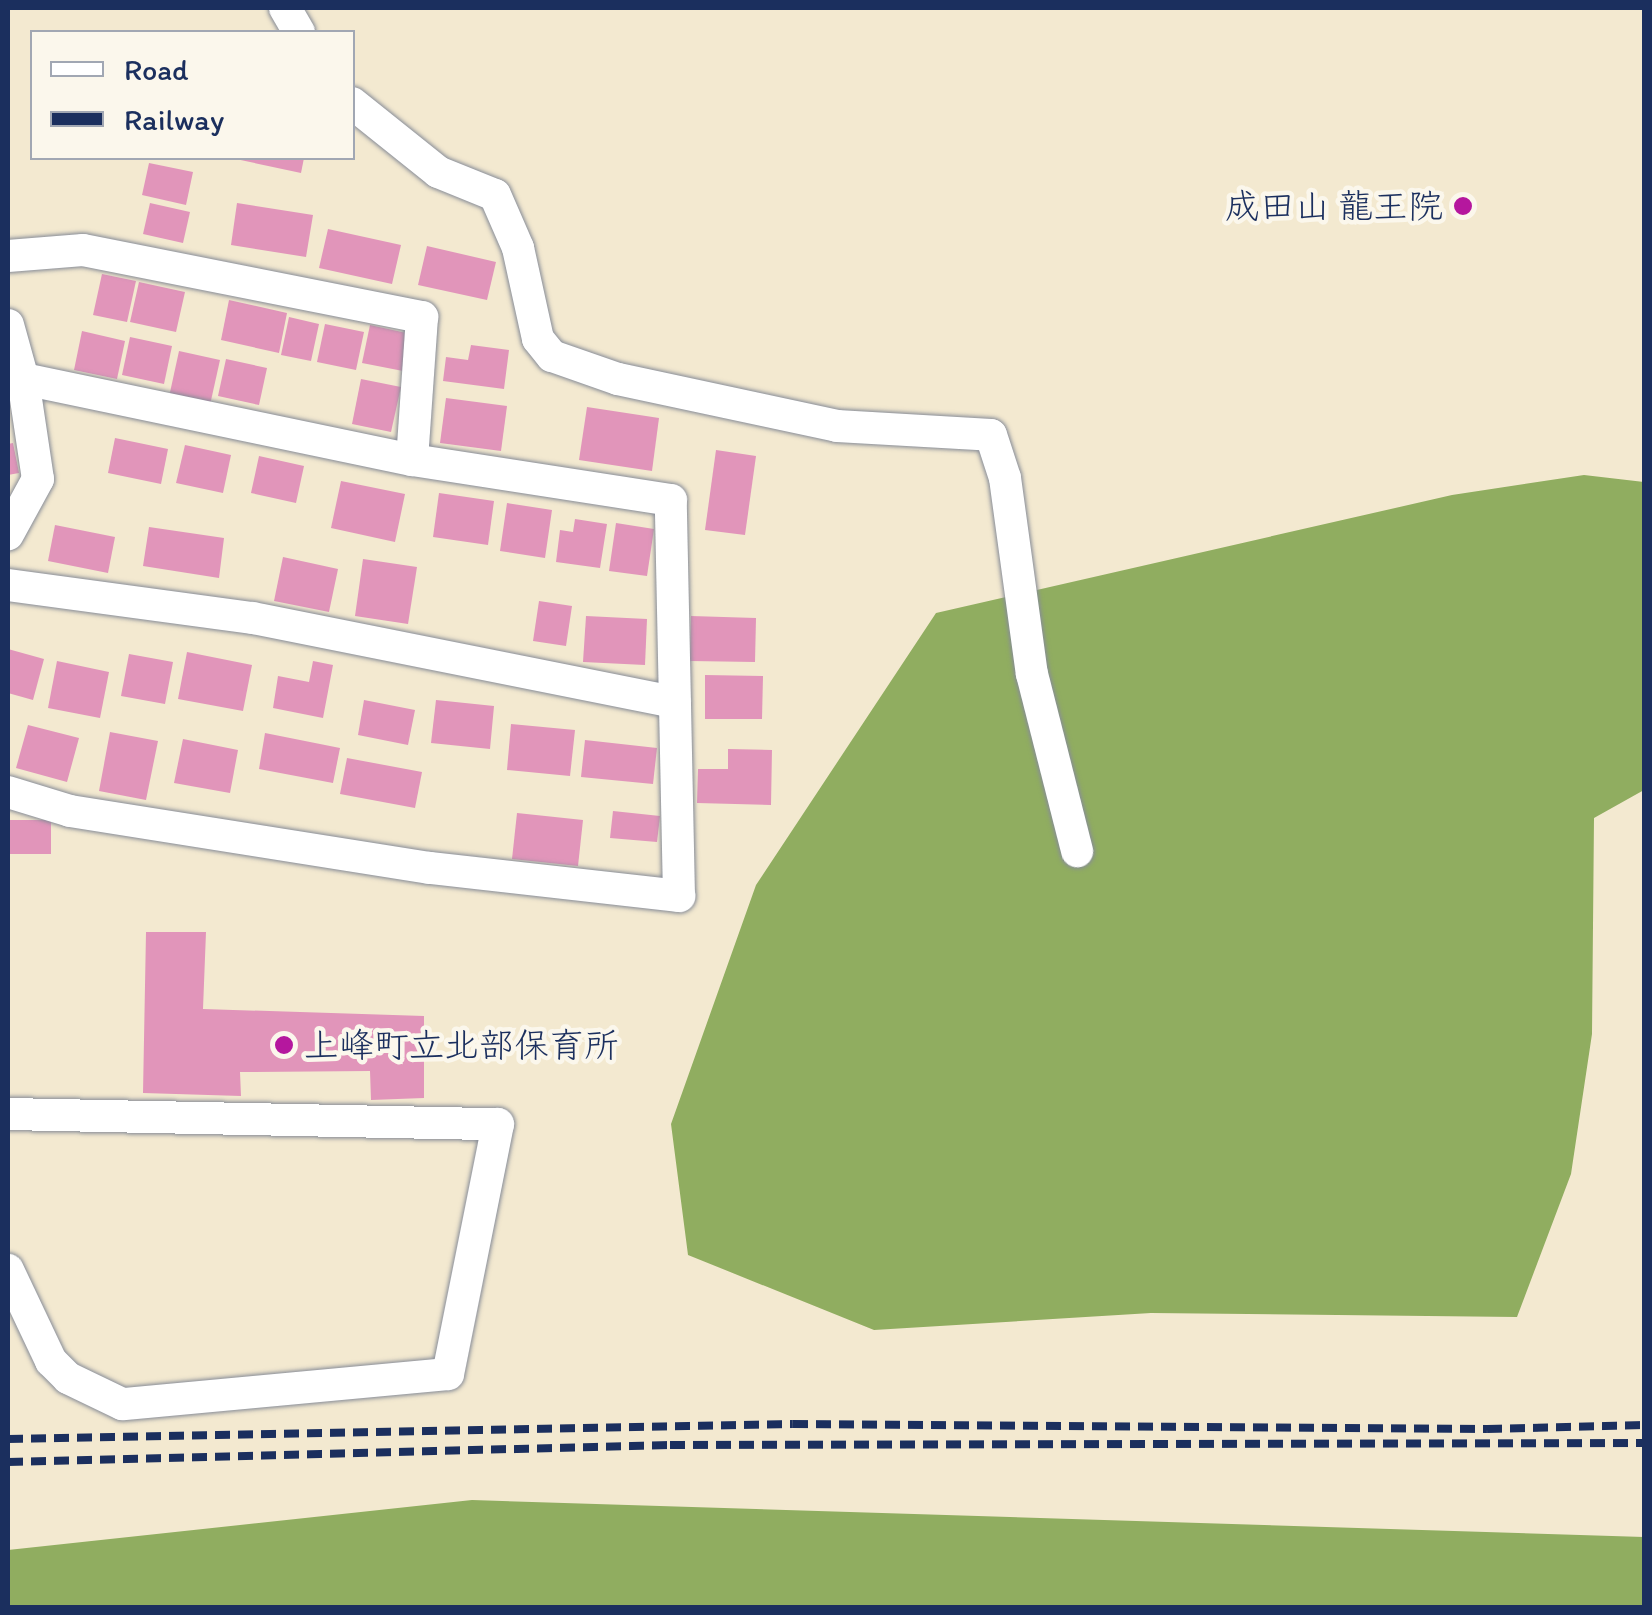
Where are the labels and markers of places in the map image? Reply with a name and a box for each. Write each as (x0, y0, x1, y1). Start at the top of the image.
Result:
place label: 成田山 龍王院 (1225, 185, 1443, 227)
marker: 成田山 龍王院 (1452, 195, 1474, 217)
place label: 上峰町立北部保育所 (304, 1024, 619, 1066)
marker: 上峰町立北部保育所 (273, 1034, 295, 1056)

